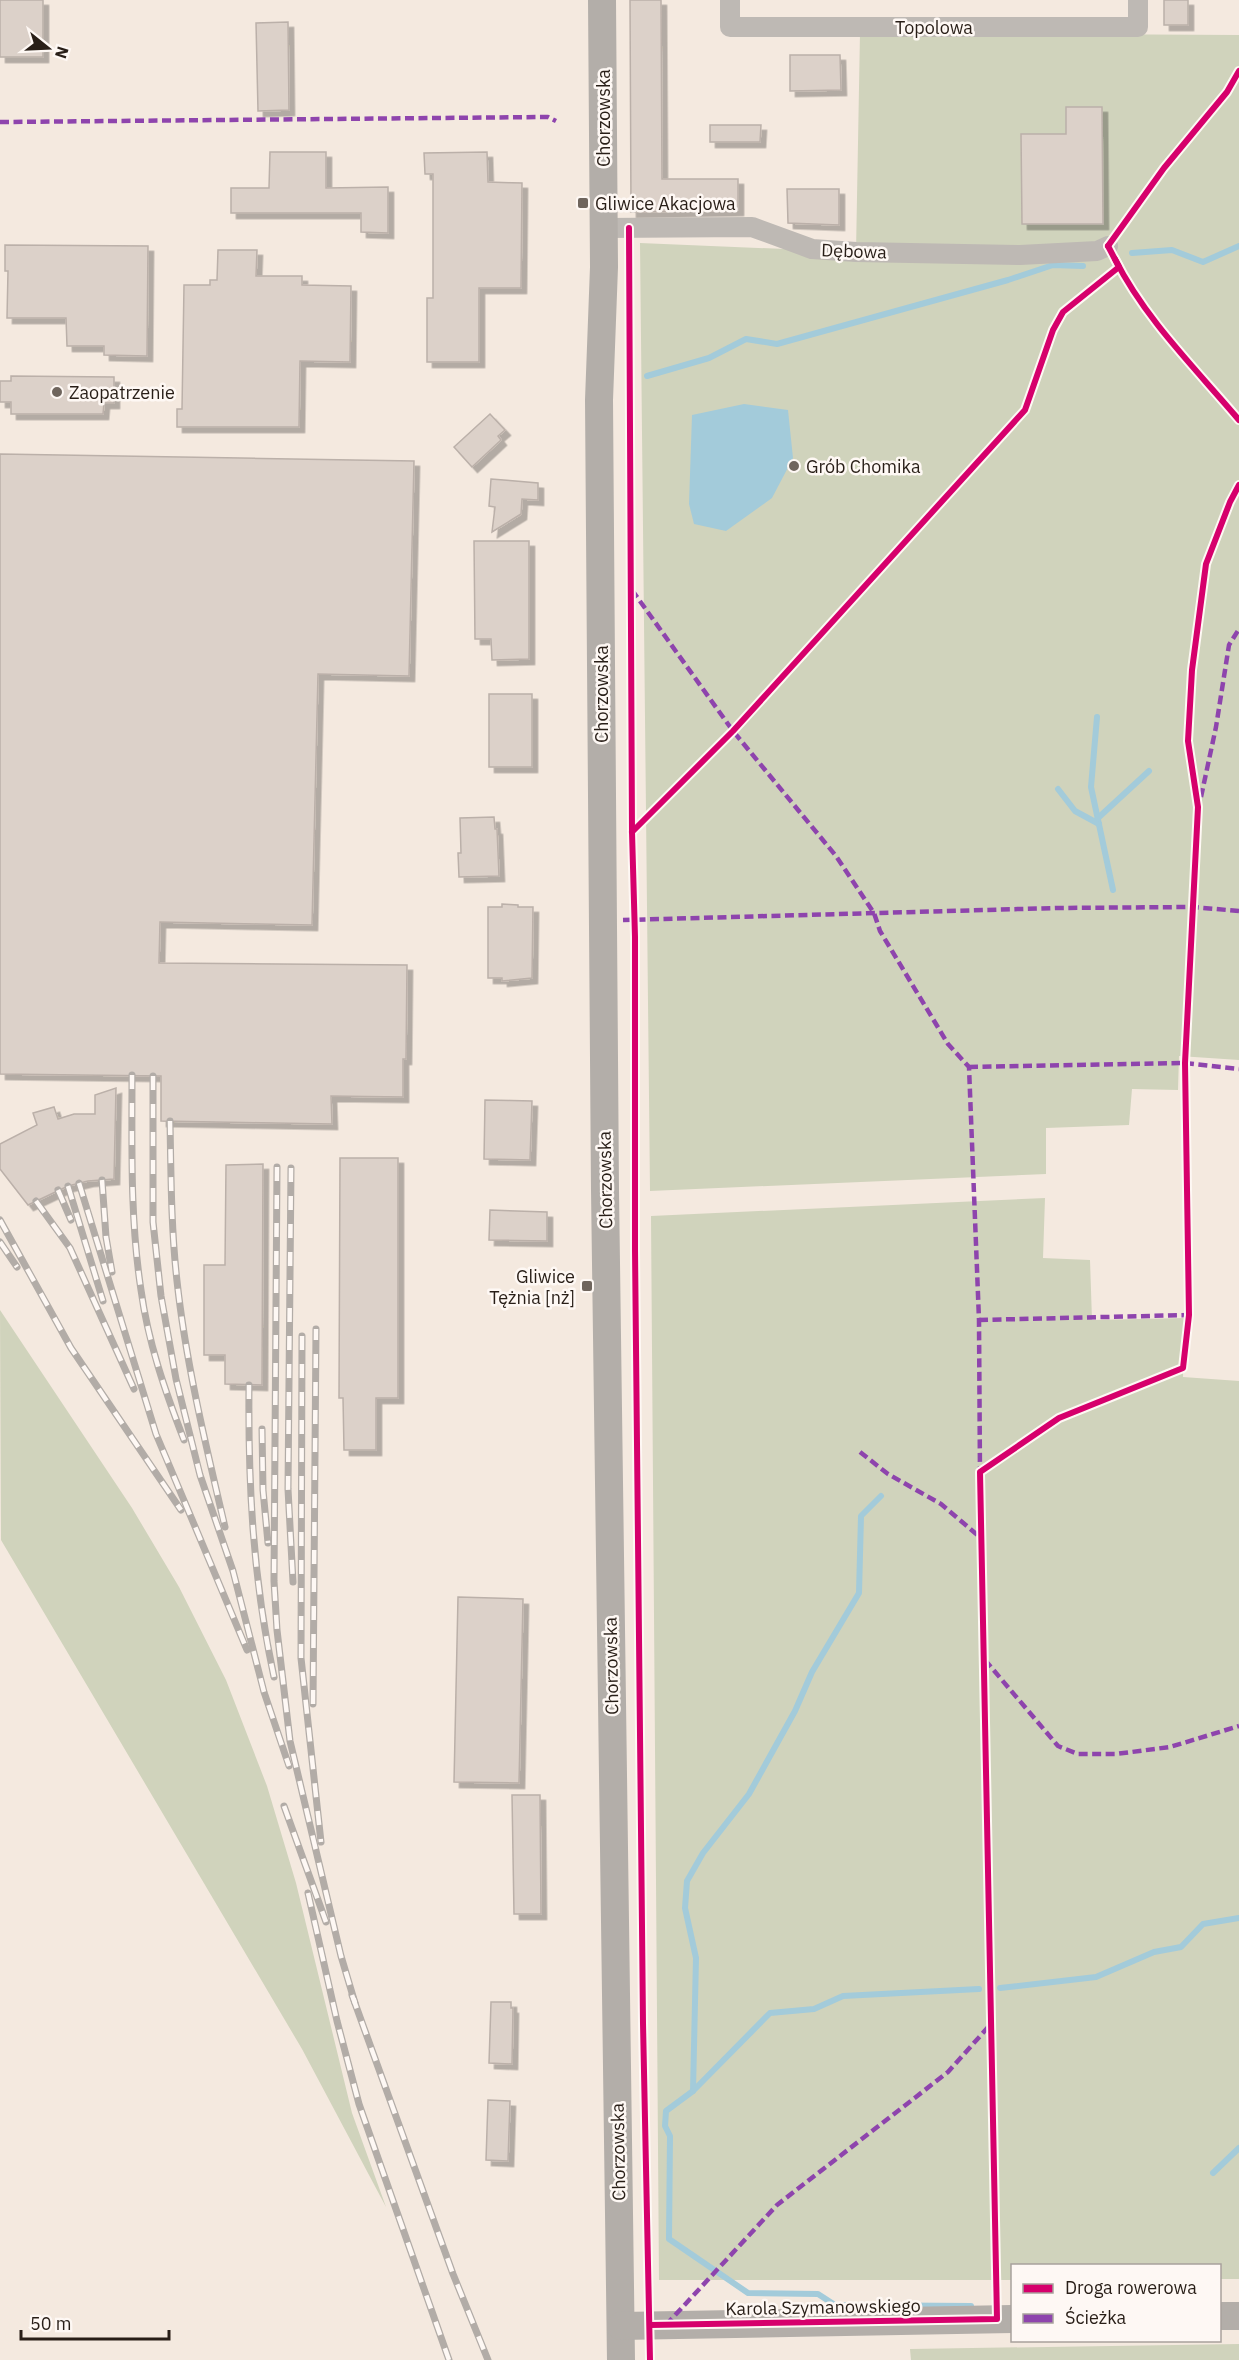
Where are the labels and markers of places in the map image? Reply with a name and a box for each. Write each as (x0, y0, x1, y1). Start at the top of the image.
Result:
place label: Gliwice Akacjowa (595, 192, 736, 215)
marker: Gliwice Akacjowa (576, 196, 590, 210)
place label: Zaopatrzenie (69, 381, 175, 404)
marker: Zaopatrzenie (50, 385, 64, 399)
place label: Grób Chomika (806, 455, 921, 478)
marker: Grób Chomika (787, 459, 801, 473)
place label: Gliwice Tężnia [nż] (489, 1265, 575, 1309)
marker: Gliwice Tężnia [nż] (580, 1279, 594, 1293)

